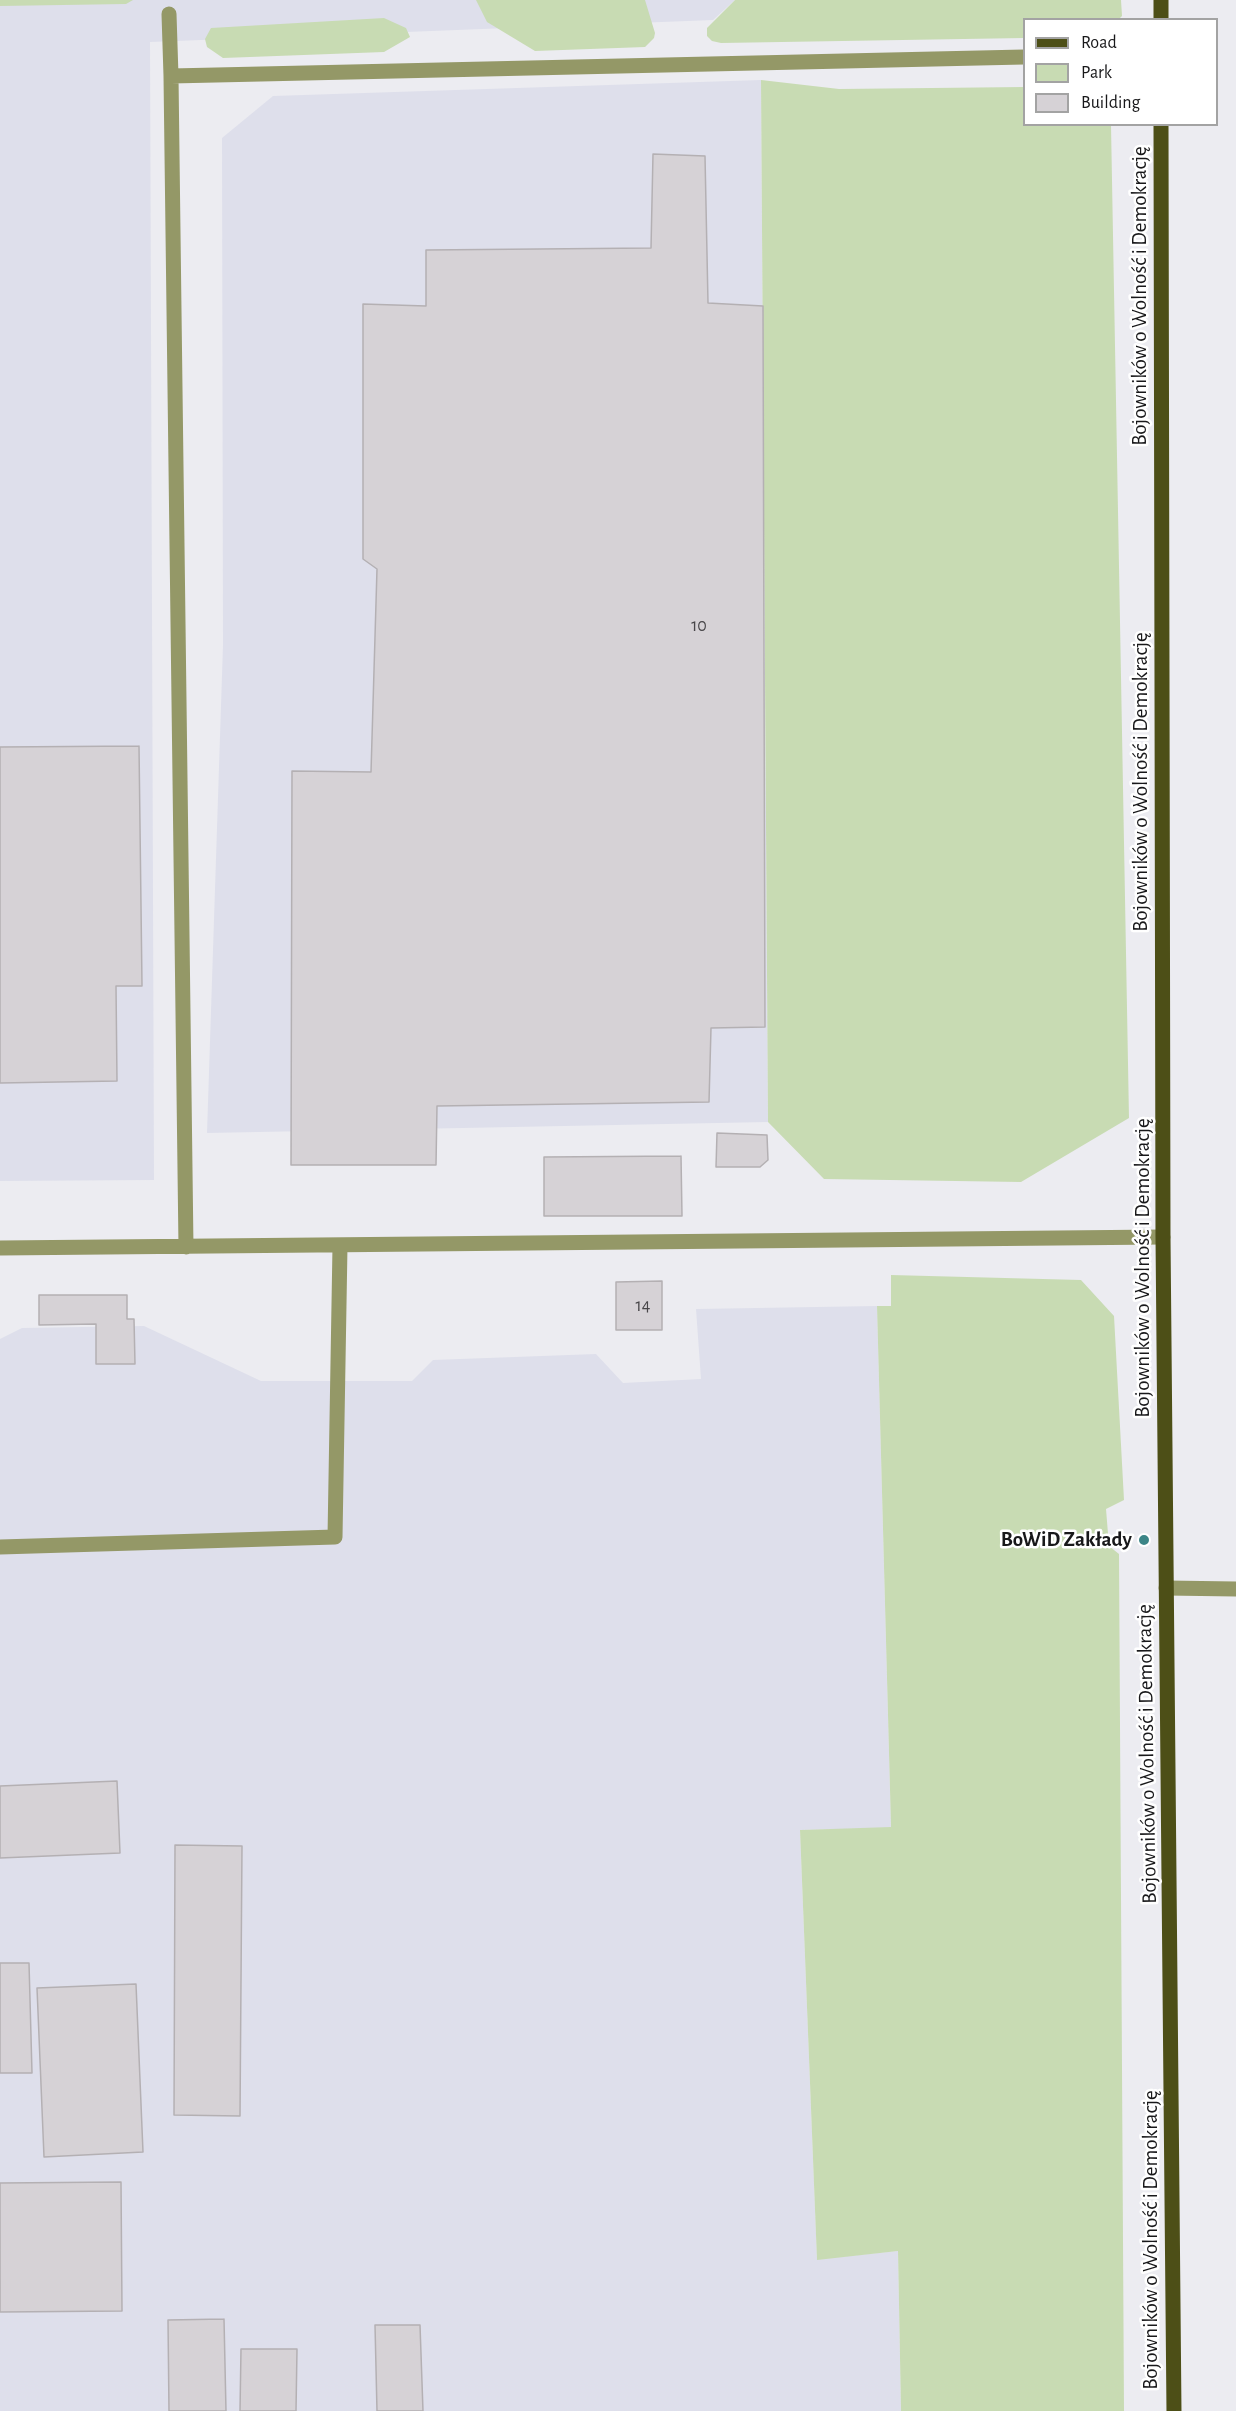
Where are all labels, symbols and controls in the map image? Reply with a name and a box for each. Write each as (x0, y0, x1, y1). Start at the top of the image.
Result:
legend (1023, 18, 1218, 126)
text: Road (1081, 34, 1117, 52)
text: Park (1081, 64, 1112, 82)
text: Building (1081, 94, 1140, 112)
street label: Bojowników o Wolność i Demokrację (1127, 146, 1153, 446)
house number: 10 (691, 615, 707, 637)
street label: Bojowników o Wolność i Demokrację (1128, 632, 1154, 932)
street label: Bojowników o Wolność i Demokrację (1130, 1118, 1156, 1418)
house number: 14 (636, 1295, 650, 1317)
place label: BoWiD Zakłady (1001, 1527, 1132, 1553)
marker: BoWiD Zakłady (1137, 1533, 1151, 1547)
street label: Bojowników o Wolność i Demokrację (1132, 1604, 1162, 1904)
street label: Bojowników o Wolność i Demokrację (1138, 2090, 1164, 2390)

